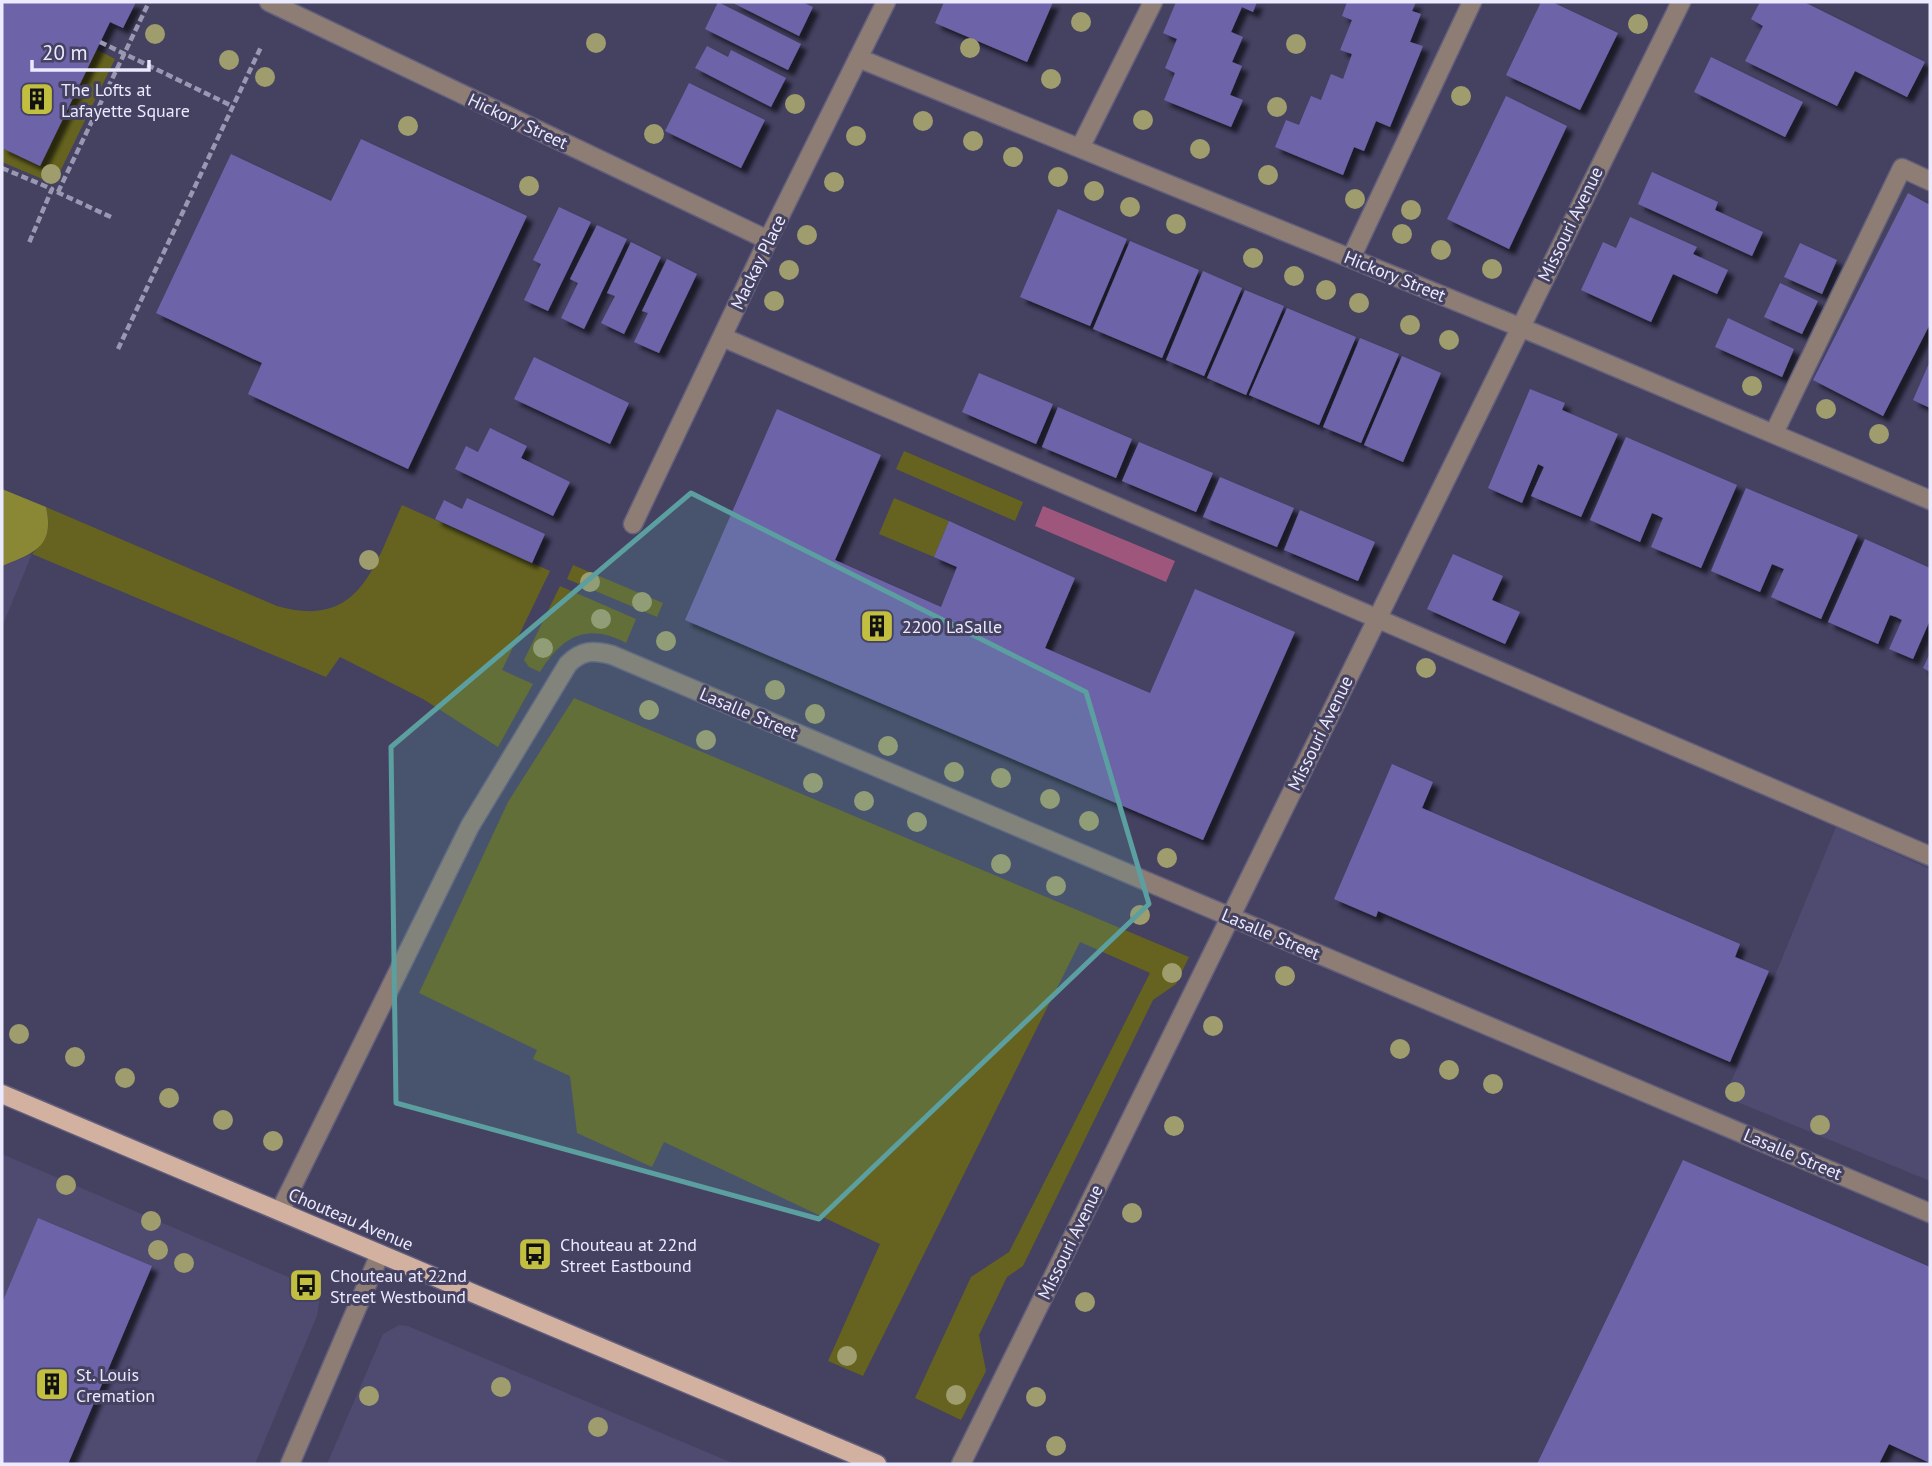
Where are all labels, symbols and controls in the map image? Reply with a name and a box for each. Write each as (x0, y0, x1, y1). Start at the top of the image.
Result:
scale bar (32, 28, 149, 72)
text: 20 m (42, 39, 88, 66)
place label: The Lofts at Lafayette Square (61, 78, 190, 122)
building icon: The Lofts at Lafayette Square (18, 80, 56, 118)
street label: Hickory Street (464, 88, 572, 154)
street label: Missouri Avenue (1532, 163, 1608, 285)
street label: Mackay Place (725, 211, 791, 313)
street label: Hickory Street (1341, 245, 1449, 307)
building icon: 2200 LaSalle (858, 607, 896, 645)
place label: 2200 LaSalle (902, 615, 1002, 638)
street label: Missouri Avenue (1282, 672, 1358, 794)
street label: Lasalle Street (696, 682, 802, 744)
street label: Lasalle Street (1218, 903, 1324, 965)
street label: Lasalle Street (1740, 1123, 1846, 1185)
street label: Missouri Avenue (1032, 1181, 1108, 1303)
street label: Chouteau Avenue (285, 1182, 417, 1256)
place label: Chouteau at 22nd Street Eastbound (560, 1233, 697, 1277)
bus stop icon: Chouteau at 22nd Street Eastbound (516, 1235, 554, 1273)
place label: Chouteau at 22nd Street Westbound (330, 1264, 467, 1308)
bus stop icon: Chouteau at 22nd Street Westbound (287, 1266, 325, 1304)
place label: St. Louis Cremation (76, 1363, 155, 1407)
building icon: St. Louis Cremation (33, 1365, 71, 1403)

